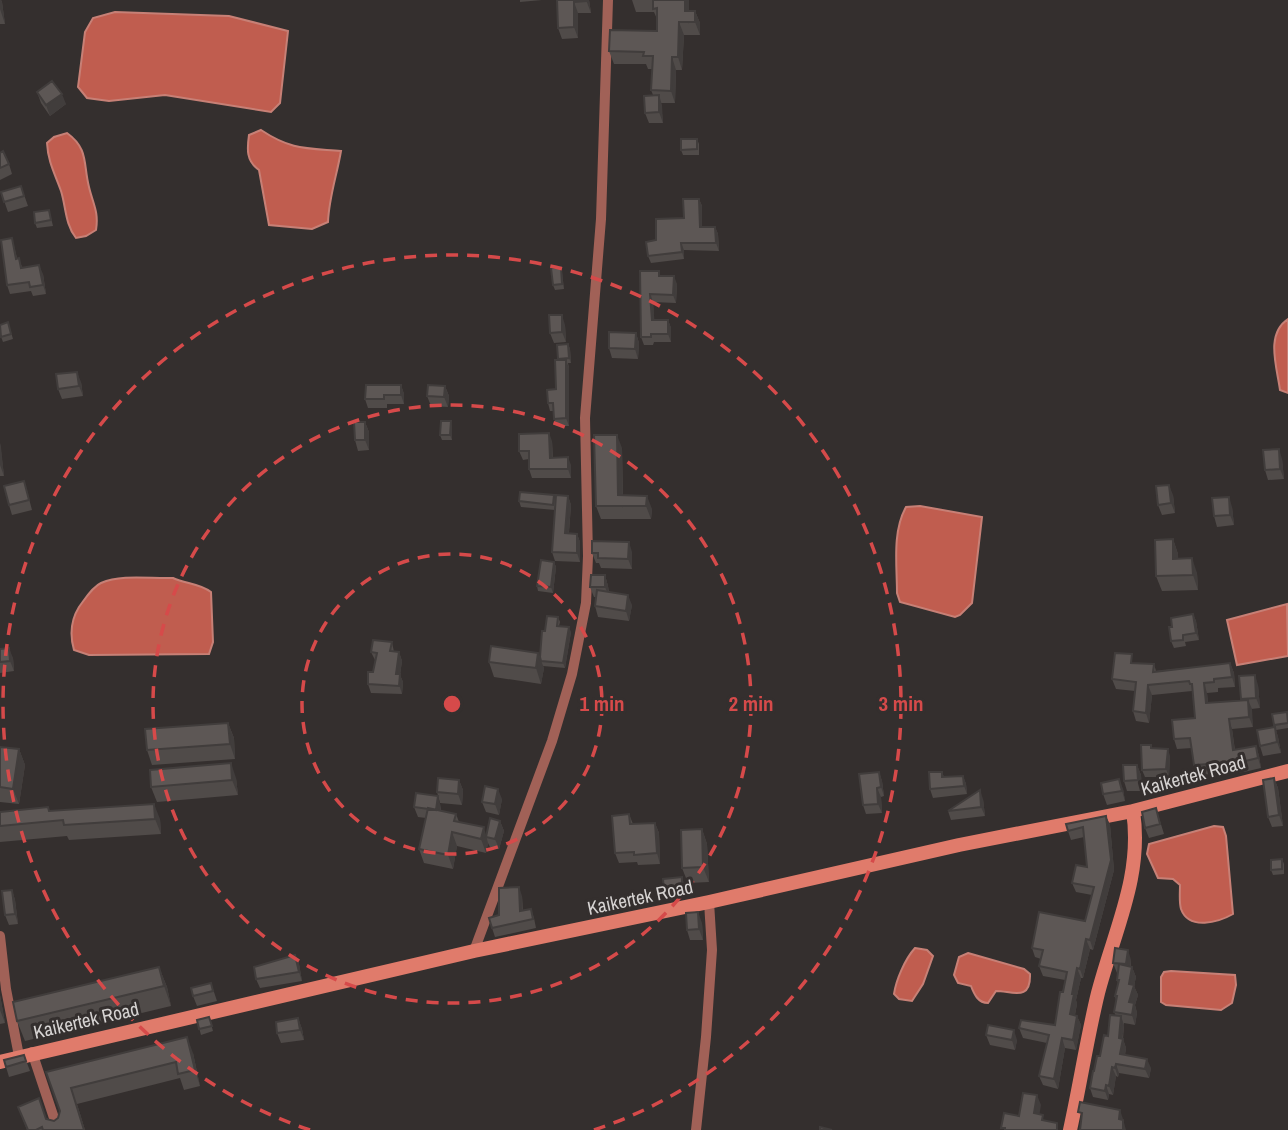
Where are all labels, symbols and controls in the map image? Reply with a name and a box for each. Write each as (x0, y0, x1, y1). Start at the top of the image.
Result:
text: 1 min (580, 689, 624, 718)
text: 2 min (729, 689, 773, 718)
text: 3 min (879, 689, 923, 718)
centre of rings (440, 692, 464, 716)
street label: Kaikertek Road (1138, 749, 1248, 801)
street label: Kaikertek Road (585, 873, 695, 921)
street label: Kaikertek Road (31, 995, 141, 1045)

